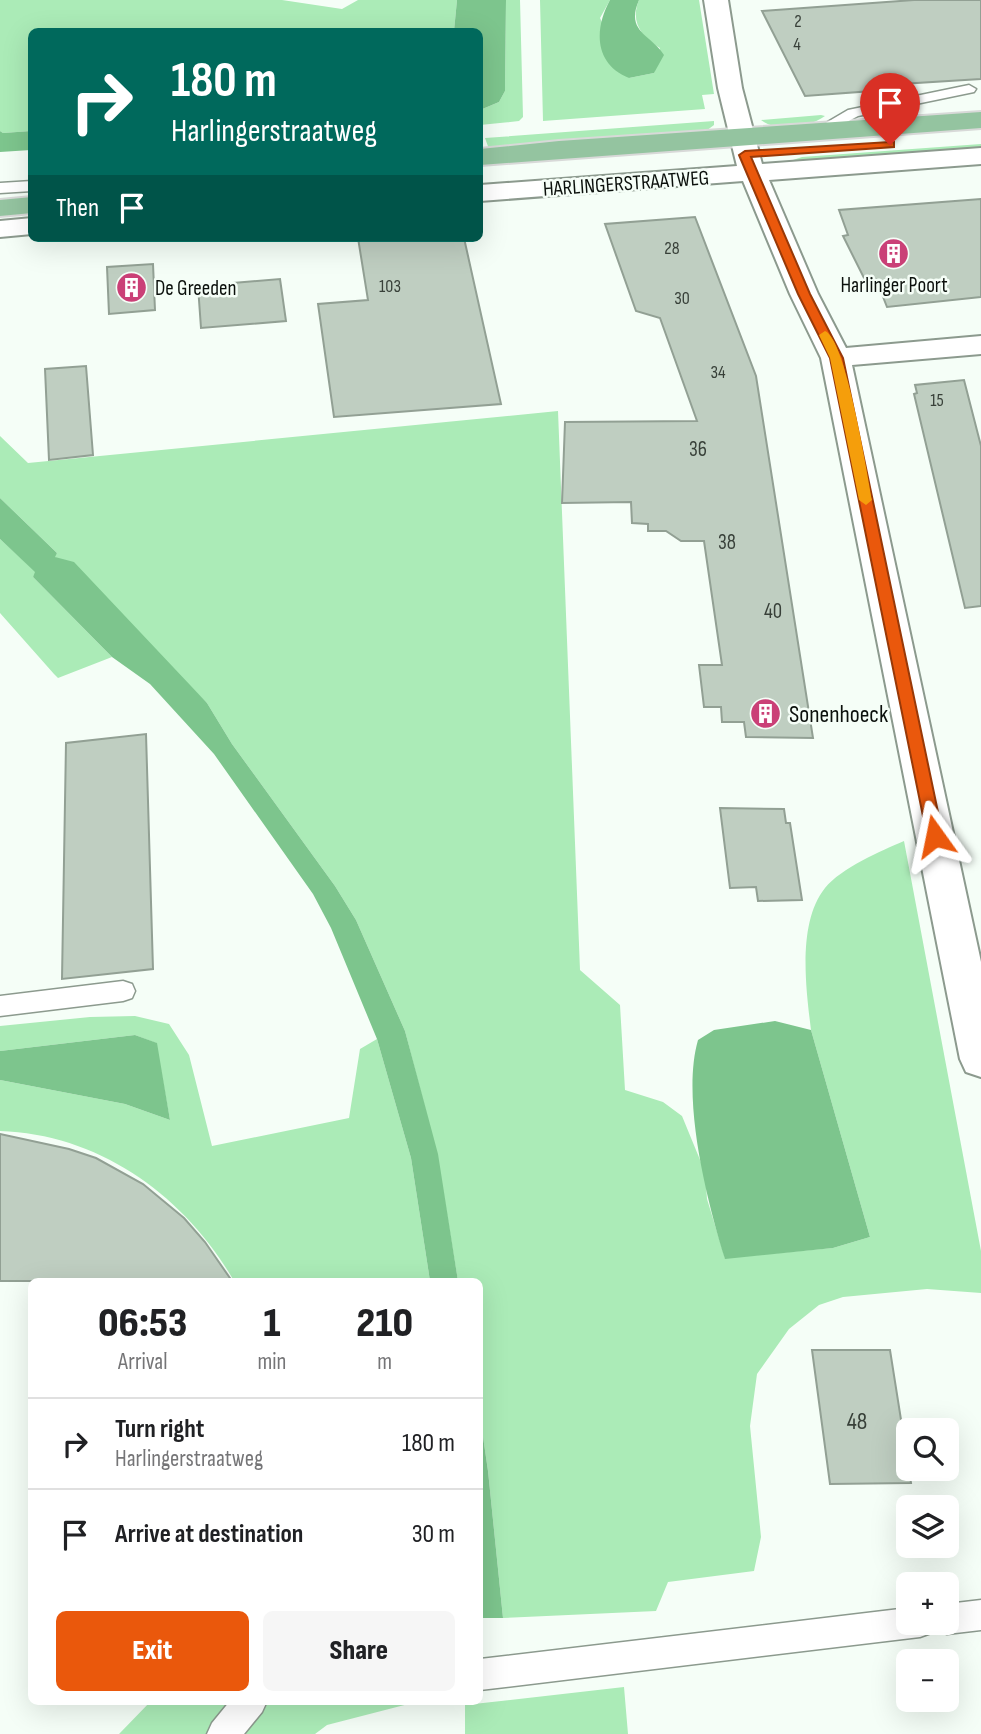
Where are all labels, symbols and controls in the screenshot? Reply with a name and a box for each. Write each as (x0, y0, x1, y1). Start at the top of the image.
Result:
house number: 2 (794, 11, 802, 32)
house number: 4 (793, 34, 801, 55)
text: 180 m (171, 52, 277, 111)
icon: right (56, 56, 147, 147)
pin (860, 73, 920, 145)
icon: arrive (871, 84, 909, 122)
text: Harlingerstraatweg (171, 112, 377, 151)
street label: HARLINGERSTRAATWEG (542, 165, 710, 202)
icon: arrive (113, 189, 151, 227)
text: Then (56, 193, 99, 224)
building icon: Harlinger Poort (877, 236, 911, 270)
house number: 28 (664, 238, 680, 259)
building icon: De Greeden (115, 271, 149, 305)
place label: Harlinger Poort (840, 273, 948, 298)
place label: De Greeden (155, 276, 236, 301)
house number: 103 (379, 276, 401, 297)
house number: 30 (674, 288, 690, 309)
house number: 34 (710, 362, 726, 383)
house number: 15 (930, 390, 944, 411)
house number: 36 (689, 437, 707, 462)
house number: 38 (718, 530, 736, 555)
house number: 40 (764, 599, 782, 624)
building icon: Sonenhoeck (749, 697, 783, 731)
place label: Sonenhoeck (789, 700, 888, 729)
position arrow (898, 799, 972, 873)
text: 06:53 (98, 1298, 187, 1349)
text: 1 (263, 1298, 281, 1349)
text: 210 (356, 1298, 413, 1349)
text: Arrival (118, 1348, 167, 1376)
text: min (257, 1348, 286, 1376)
text: m (377, 1348, 392, 1376)
house number: 48 (847, 1407, 867, 1436)
text: Turn right (115, 1414, 204, 1445)
map controls (896, 1418, 959, 1712)
button: search (896, 1418, 959, 1481)
icon: right (56, 1425, 94, 1463)
text: 180 m (402, 1428, 455, 1459)
text: Harlingerstraatweg (115, 1445, 263, 1473)
button: layers (896, 1495, 959, 1558)
icon: arrive (56, 1516, 94, 1554)
text: Arrive at destination (115, 1519, 303, 1550)
text: 30 m (412, 1519, 455, 1550)
button: + (896, 1572, 959, 1635)
button: Exit (56, 1611, 249, 1691)
button: Share (263, 1611, 455, 1691)
button: − (896, 1649, 959, 1712)

